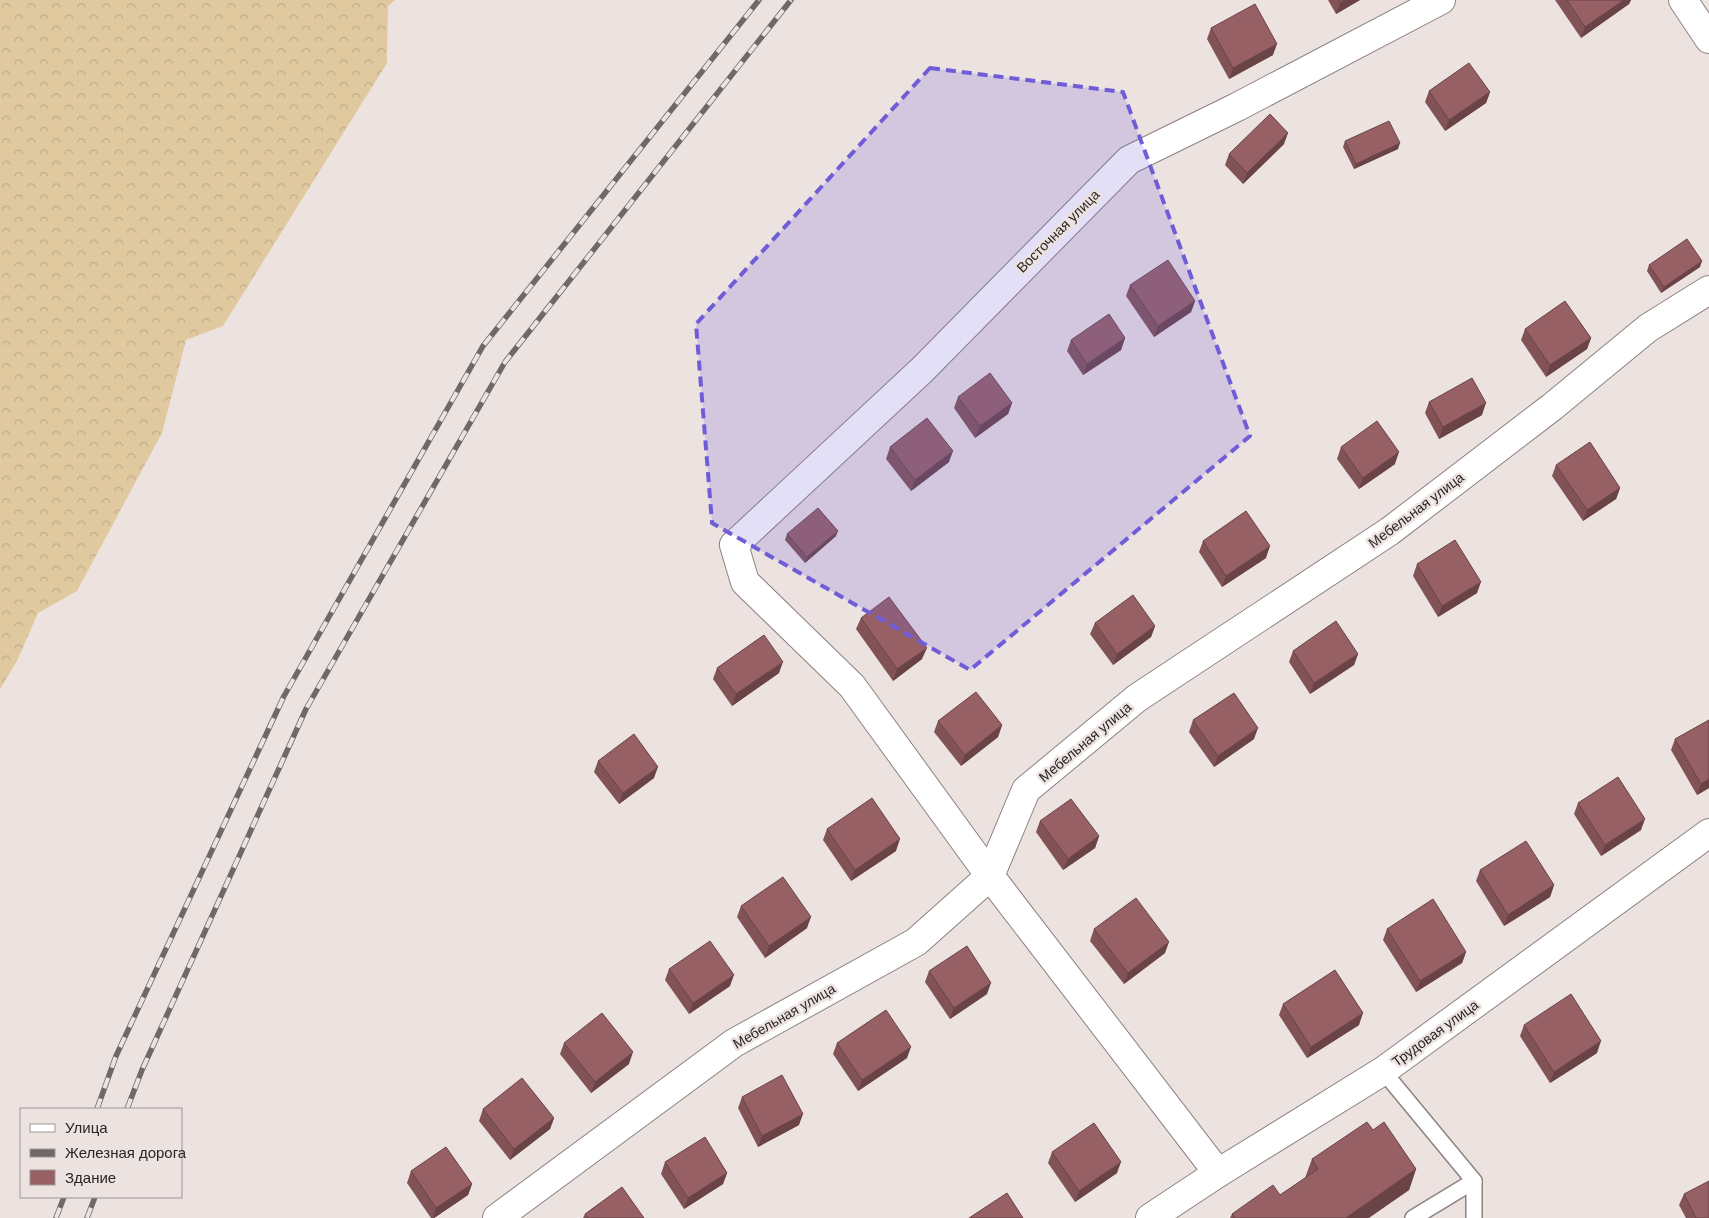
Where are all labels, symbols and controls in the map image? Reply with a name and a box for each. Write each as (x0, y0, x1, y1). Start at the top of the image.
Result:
street label: Восточная улица (1013, 185, 1104, 276)
street label: Мебельная улица (1364, 468, 1468, 552)
street label: Мебельная улица (1035, 698, 1135, 786)
street label: Мебельная улица (730, 979, 839, 1053)
street label: Трудовая улица (1388, 995, 1482, 1070)
legend (20, 1108, 182, 1198)
text: Улица (65, 1118, 108, 1138)
text: Железная дорога (65, 1143, 187, 1163)
text: Здание (65, 1168, 116, 1188)

